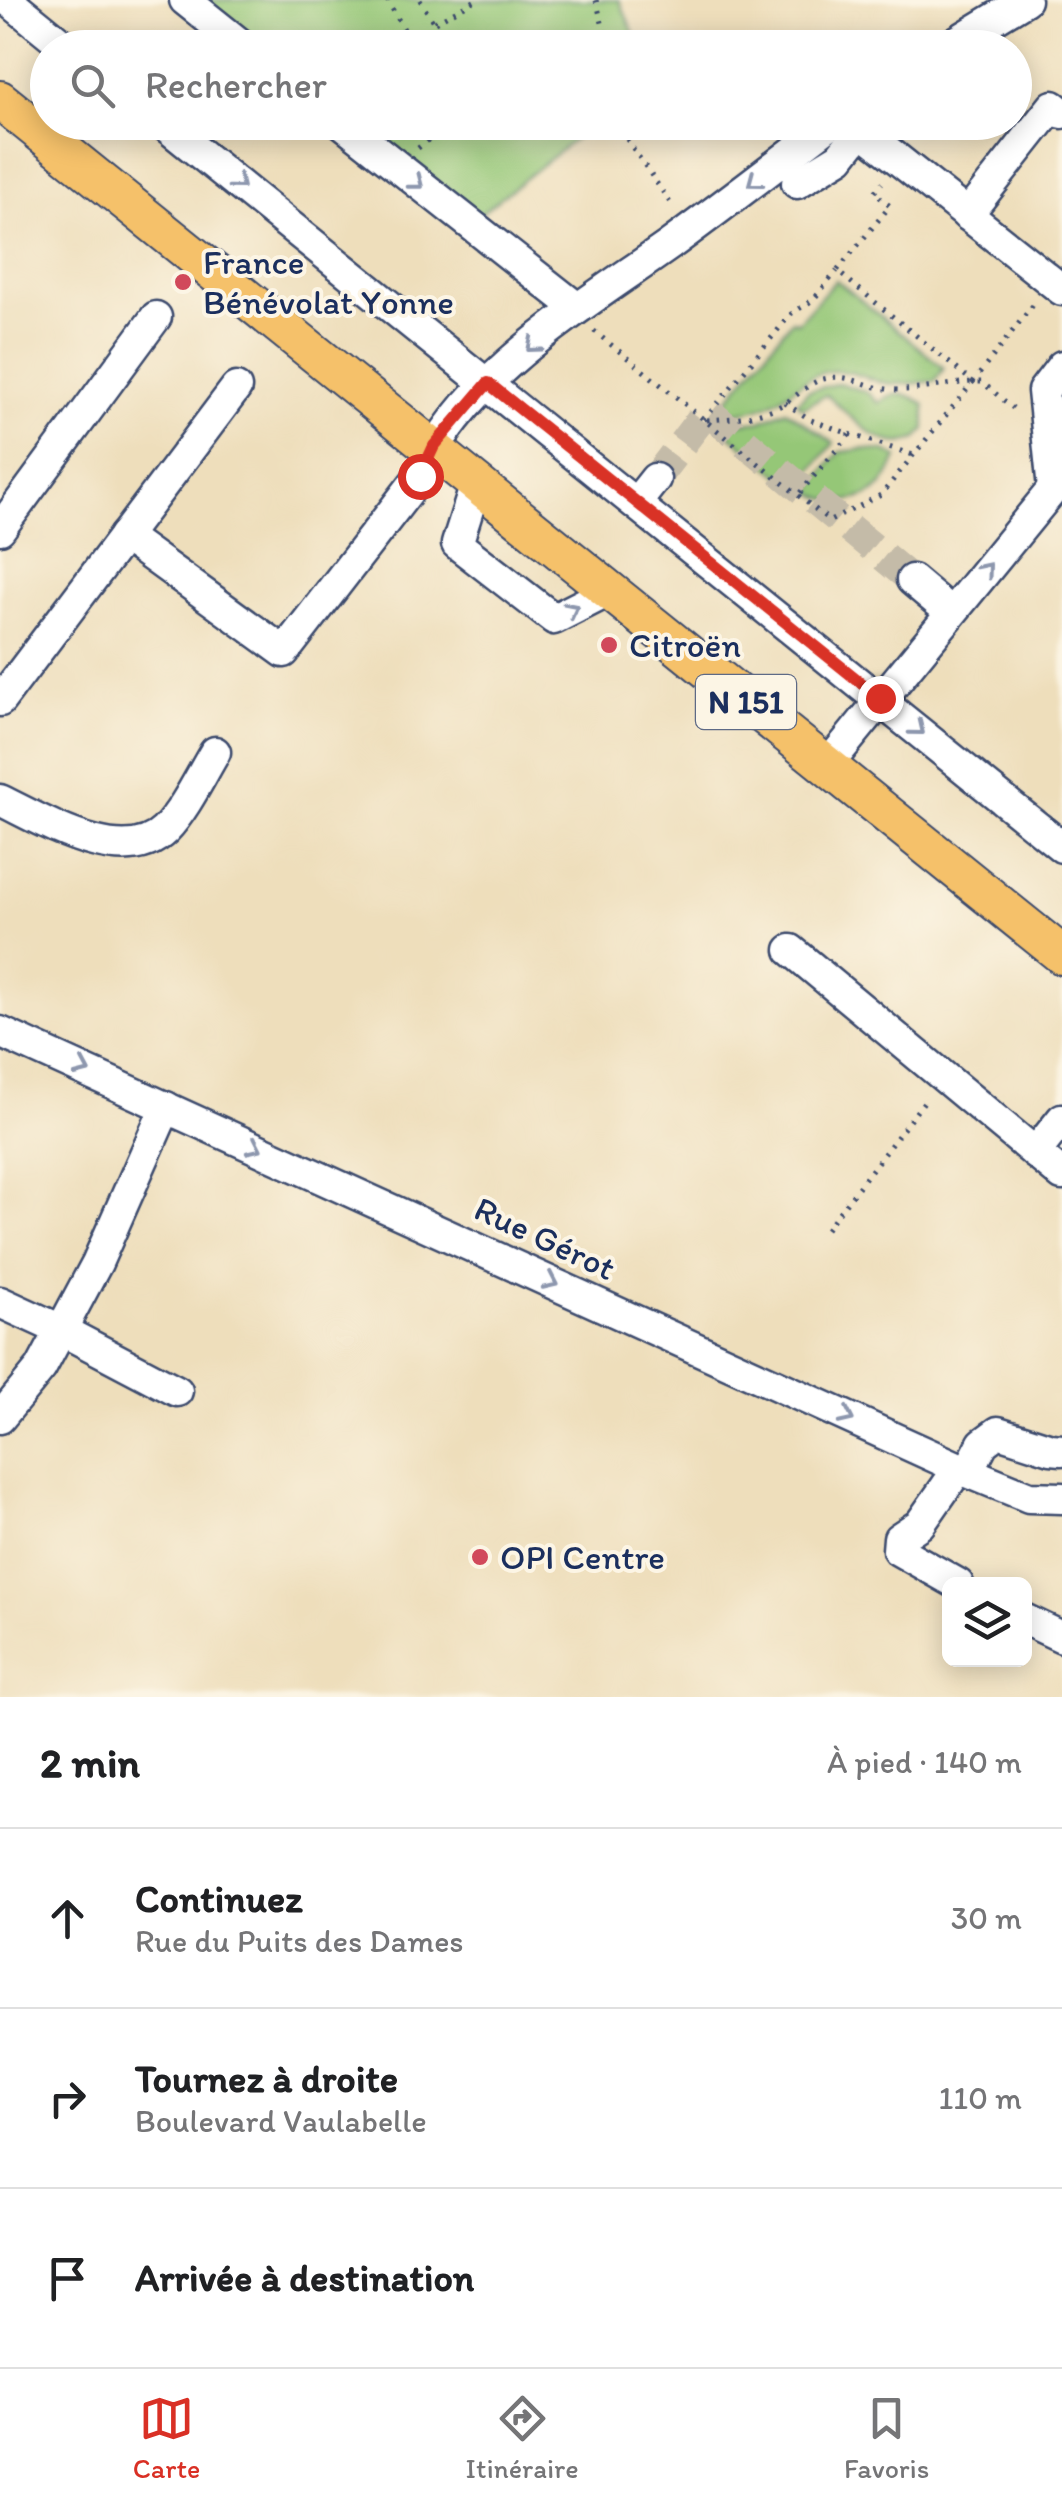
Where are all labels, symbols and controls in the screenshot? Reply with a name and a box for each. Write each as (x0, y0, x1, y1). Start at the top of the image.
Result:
search box (30, 30, 1032, 140)
icon: search (65, 58, 120, 113)
text: Rechercher (145, 62, 327, 108)
one-way arrow (747, 170, 765, 187)
one-way arrow (226, 171, 244, 189)
one-way arrow (406, 171, 424, 189)
place label: France Bénévolat Yonne (203, 241, 454, 323)
marker: France Bénévolat Yonne (172, 271, 194, 293)
one-way arrow (526, 334, 544, 352)
route start (398, 454, 444, 500)
one-way arrow (974, 562, 992, 580)
one-way arrow (562, 602, 580, 622)
place label: Citroën (629, 624, 741, 666)
marker: Citroën (598, 634, 620, 656)
road number: N 151 (696, 675, 796, 729)
route end (858, 676, 904, 722)
one-way arrow (907, 718, 925, 736)
one-way arrow (73, 1057, 91, 1077)
one-way arrow (245, 1135, 263, 1155)
street label: Rue Gérot (468, 1187, 622, 1289)
one-way arrow (541, 1270, 559, 1290)
one-way arrow (836, 1405, 854, 1425)
place label: OPI Centre (500, 1536, 665, 1578)
marker: OPI Centre (469, 1546, 491, 1568)
map controls (942, 1577, 1032, 1667)
button: layers (942, 1577, 1032, 1667)
text: 2 min (40, 1737, 140, 1788)
text: À pied · 140 m (827, 1743, 1022, 1781)
text: Continuez (135, 1876, 303, 1922)
icon: ahead (40, 1891, 95, 1946)
text: 30 m (951, 1899, 1022, 1937)
text: Rue du Puits des Dames (135, 1922, 464, 1960)
text: Tournez à droite (135, 2056, 398, 2102)
icon: right (40, 2071, 95, 2126)
text: 110 m (938, 2079, 1022, 2117)
text: Boulevard Vaulabelle (135, 2102, 427, 2140)
icon: arrive (40, 2251, 95, 2306)
text: Arrivée à destination (135, 2255, 474, 2301)
tab: Carte (133, 2391, 200, 2485)
tab: Itinéraire (466, 2391, 579, 2485)
tab: Favoris (844, 2391, 929, 2485)

